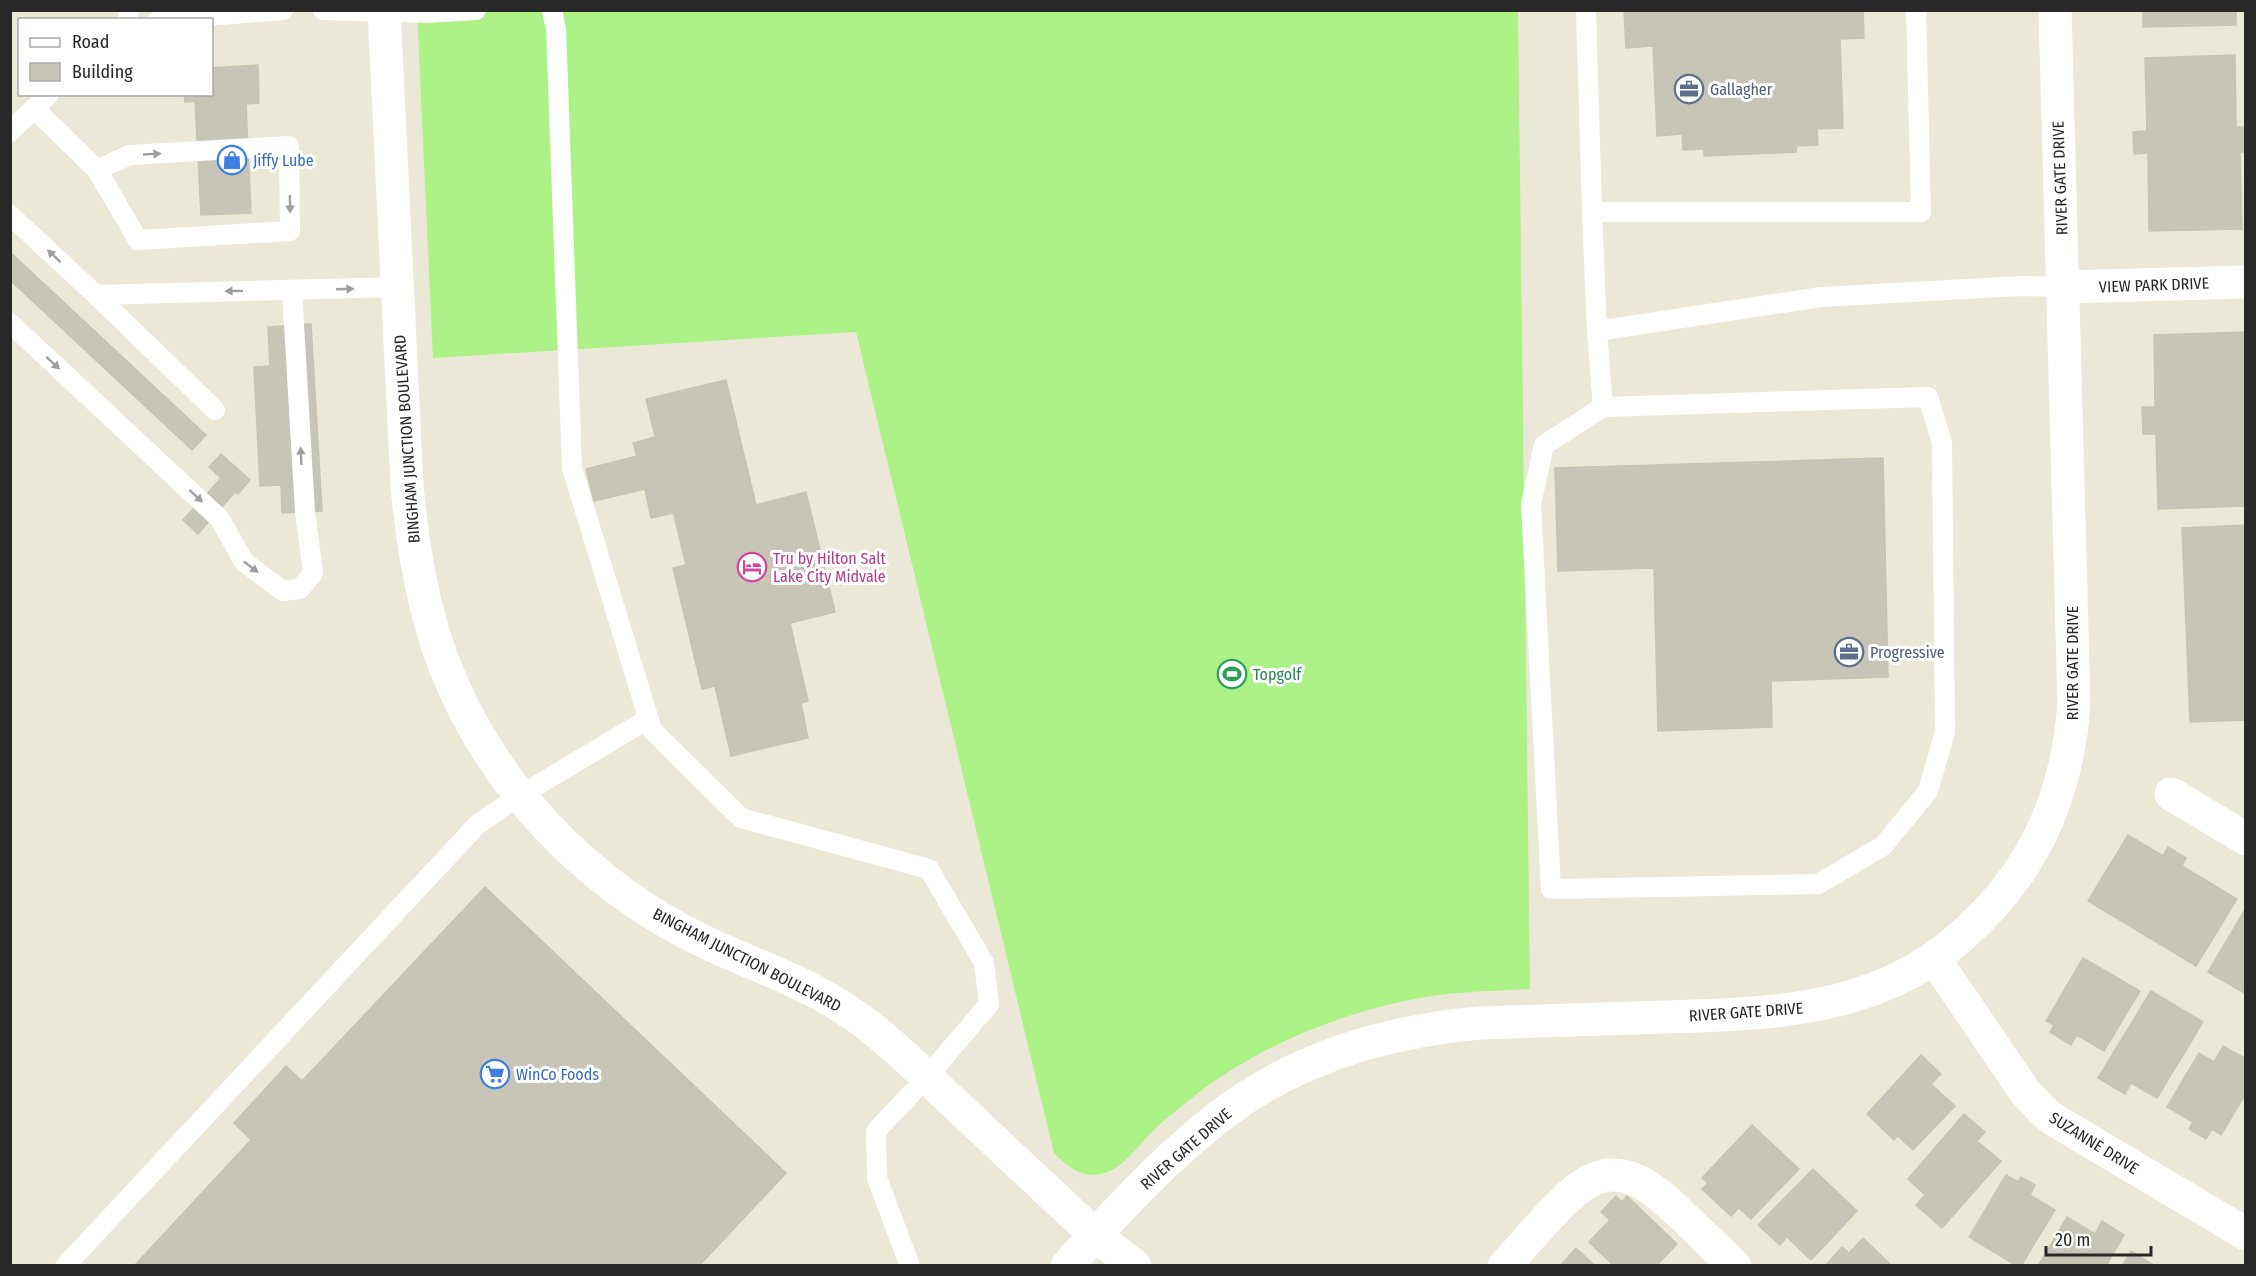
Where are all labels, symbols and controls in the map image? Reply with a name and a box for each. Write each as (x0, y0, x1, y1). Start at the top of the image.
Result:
legend (18, 18, 213, 96)
text: Road (72, 31, 109, 53)
text: Building (72, 61, 133, 83)
office icon: Gallagher (1673, 73, 1705, 105)
place label: Gallagher (1710, 80, 1773, 99)
street label: RIVER GATE DRIVE (2049, 121, 2071, 235)
shop icon: Jiffy Lube (216, 144, 248, 176)
one-way arrow (143, 149, 162, 159)
place label: Jiffy Lube (253, 151, 314, 170)
one-way arrow (285, 195, 295, 214)
one-way arrow (48, 249, 62, 263)
street label: VIEW PARK DRIVE (2099, 274, 2209, 296)
one-way arrow (336, 284, 355, 293)
one-way arrow (224, 287, 243, 296)
street label: BINGHAM JUNCTION BOULEVARD (390, 334, 424, 544)
one-way arrow (46, 356, 61, 370)
one-way arrow (296, 447, 306, 466)
one-way arrow (188, 489, 203, 502)
place label: Tru by Hilton Salt Lake City Midvale (773, 549, 886, 586)
hotel icon: Tru by Hilton Salt Lake City Midvale (736, 551, 768, 583)
one-way arrow (244, 561, 259, 573)
street label: RIVER GATE DRIVE (2063, 606, 2082, 720)
office icon: Progressive (1833, 636, 1865, 668)
place label: Progressive (1870, 643, 1945, 662)
sports icon: Topgolf (1216, 658, 1248, 690)
place label: Topgolf (1253, 665, 1302, 684)
street label: BINGHAM JUNCTION BOULEVARD (650, 904, 844, 1016)
street label: RIVER GATE DRIVE (1688, 999, 1804, 1025)
supermarket icon: WinCo Foods (479, 1058, 511, 1090)
place label: WinCo Foods (516, 1065, 599, 1084)
street label: RIVER GATE DRIVE (1137, 1104, 1235, 1194)
street label: SUZANNE DRIVE (2046, 1108, 2142, 1178)
scale bar (2046, 1219, 2151, 1257)
text: 20 m (2055, 1229, 2090, 1251)

